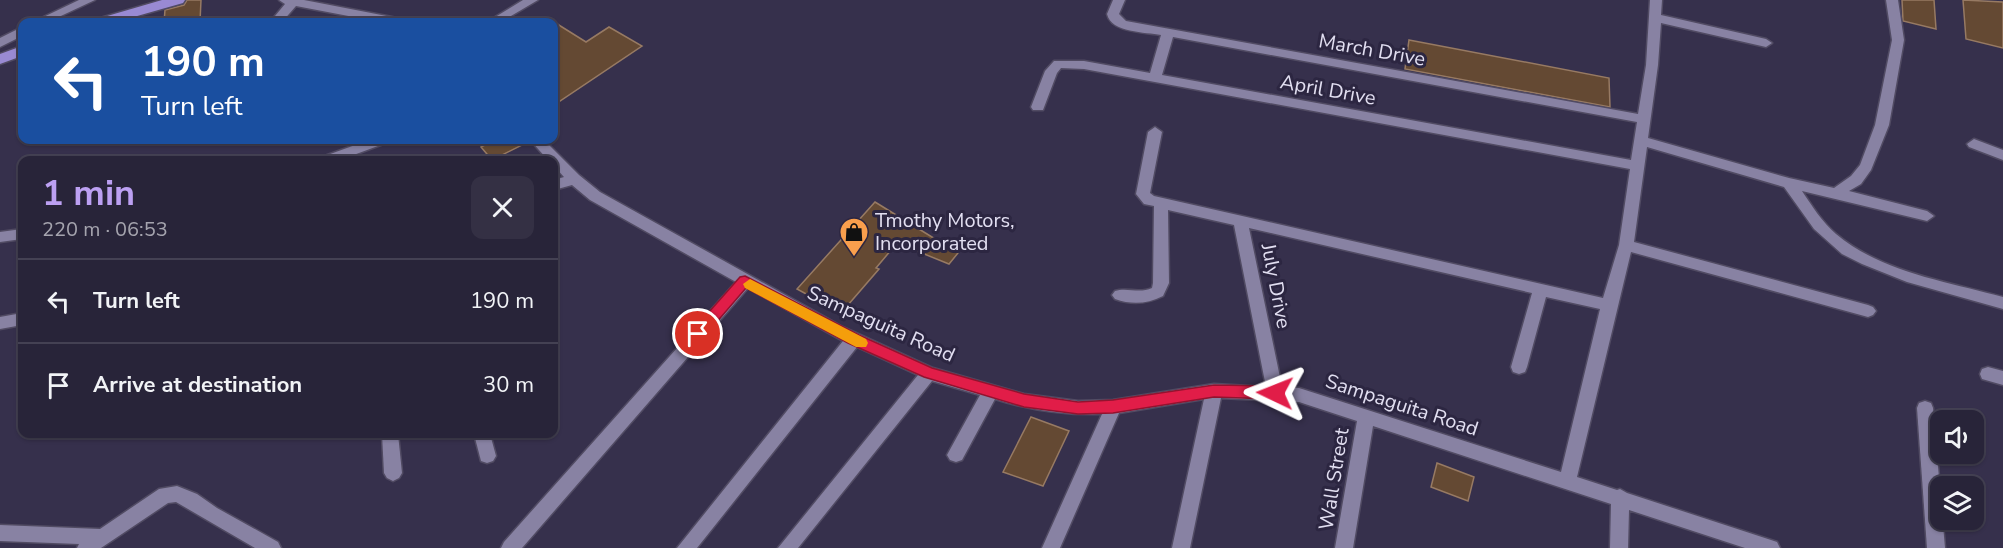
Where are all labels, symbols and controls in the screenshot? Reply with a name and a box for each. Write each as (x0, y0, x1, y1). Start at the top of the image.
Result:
street label: March Drive (1317, 27, 1427, 73)
text: 190 m (141, 34, 265, 91)
icon: left (42, 42, 120, 120)
street label: April Drive (1278, 68, 1378, 112)
text: Turn left (141, 88, 242, 125)
text: 1 min (42, 169, 135, 218)
button: close (471, 176, 534, 239)
place label: Tmothy Motors, Incorporated (875, 207, 1015, 257)
text: 220 m · 06:53 (42, 216, 168, 243)
shop icon: Tmothy Motors, Incorporated (838, 216, 870, 258)
street label: July Drive (1254, 240, 1297, 331)
street label: Sampaguita Road (803, 279, 959, 369)
icon: left (42, 285, 75, 318)
text: Turn left (93, 286, 180, 316)
text: 190 m (470, 286, 534, 316)
pin (672, 308, 723, 359)
icon: arrive (681, 317, 714, 350)
position arrow (1243, 361, 1307, 425)
street label: Sampaguita Road (1322, 368, 1482, 442)
icon: arrive (42, 369, 75, 402)
text: Arrive at destination (93, 370, 302, 400)
text: 30 m (483, 370, 534, 400)
map controls (1930, 410, 1984, 530)
button: sound (1930, 410, 1984, 464)
street label: Wall Street (1313, 425, 1356, 532)
button: layers (1930, 476, 1984, 530)

